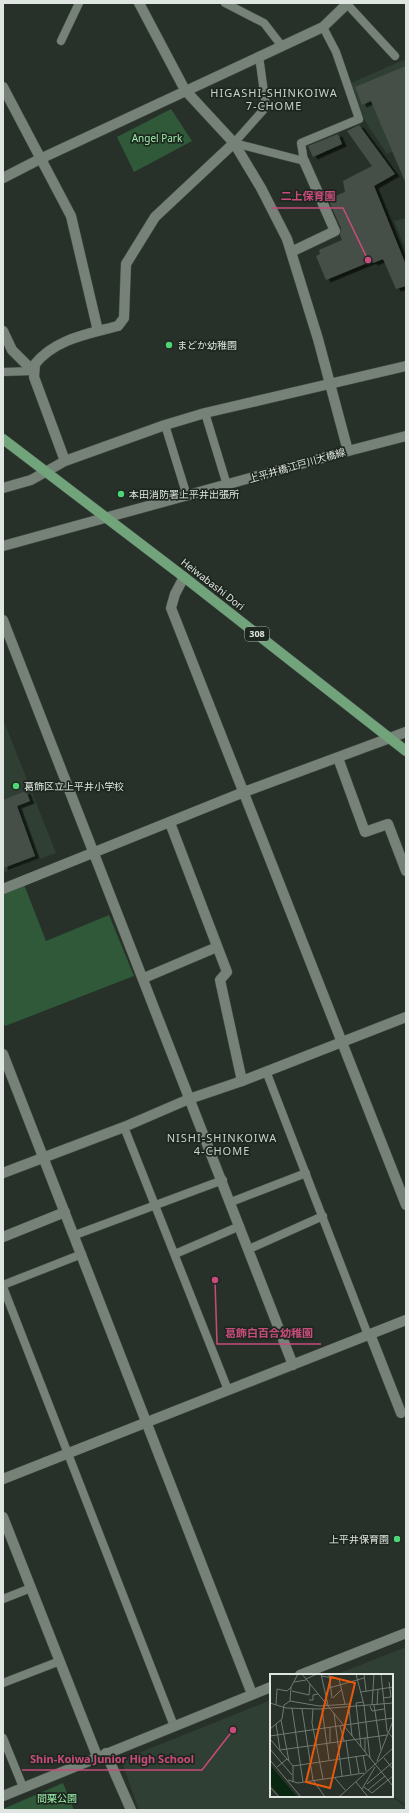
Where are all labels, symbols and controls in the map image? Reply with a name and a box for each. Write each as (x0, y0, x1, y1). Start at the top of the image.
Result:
district label: HIGASHI-SHINKOIWA 7-CHOME (210, 85, 338, 113)
park label: Angel Park (132, 131, 183, 145)
callout: 二上保育園 (272, 185, 343, 208)
text: 二上保育園 (281, 188, 336, 203)
place label: まどか幼稚園 (177, 338, 237, 352)
marker: まどか幼稚園 (164, 340, 174, 350)
street label: 上平井橋江戸川大橋線 (247, 444, 347, 486)
place label: 本田消防署上平井出張所 (129, 487, 239, 501)
marker: 本田消防署上平井出張所 (116, 489, 126, 499)
street label: Heiwabashi Dori (178, 555, 248, 613)
road number: 308 (245, 627, 269, 641)
place label: 葛飾区立上平井小学校 (24, 779, 124, 793)
marker: 葛飾区立上平井小学校 (11, 781, 21, 791)
district label: NISHI-SHINKOIWA 4-CHOME (167, 1130, 277, 1158)
callout: 葛飾白百合幼稚園 (217, 1321, 321, 1344)
text: 葛飾白百合幼稚園 (225, 1325, 313, 1340)
place label: 上平井保育園 (329, 1532, 389, 1546)
marker: 上平井保育園 (392, 1534, 402, 1544)
inset map (270, 1674, 393, 1797)
callout: Shin-Koiwa Junior High School (22, 1747, 202, 1770)
text: Shin-Koiwa Junior High School (30, 1751, 194, 1766)
park label: 間栗公園 (37, 1791, 77, 1805)

